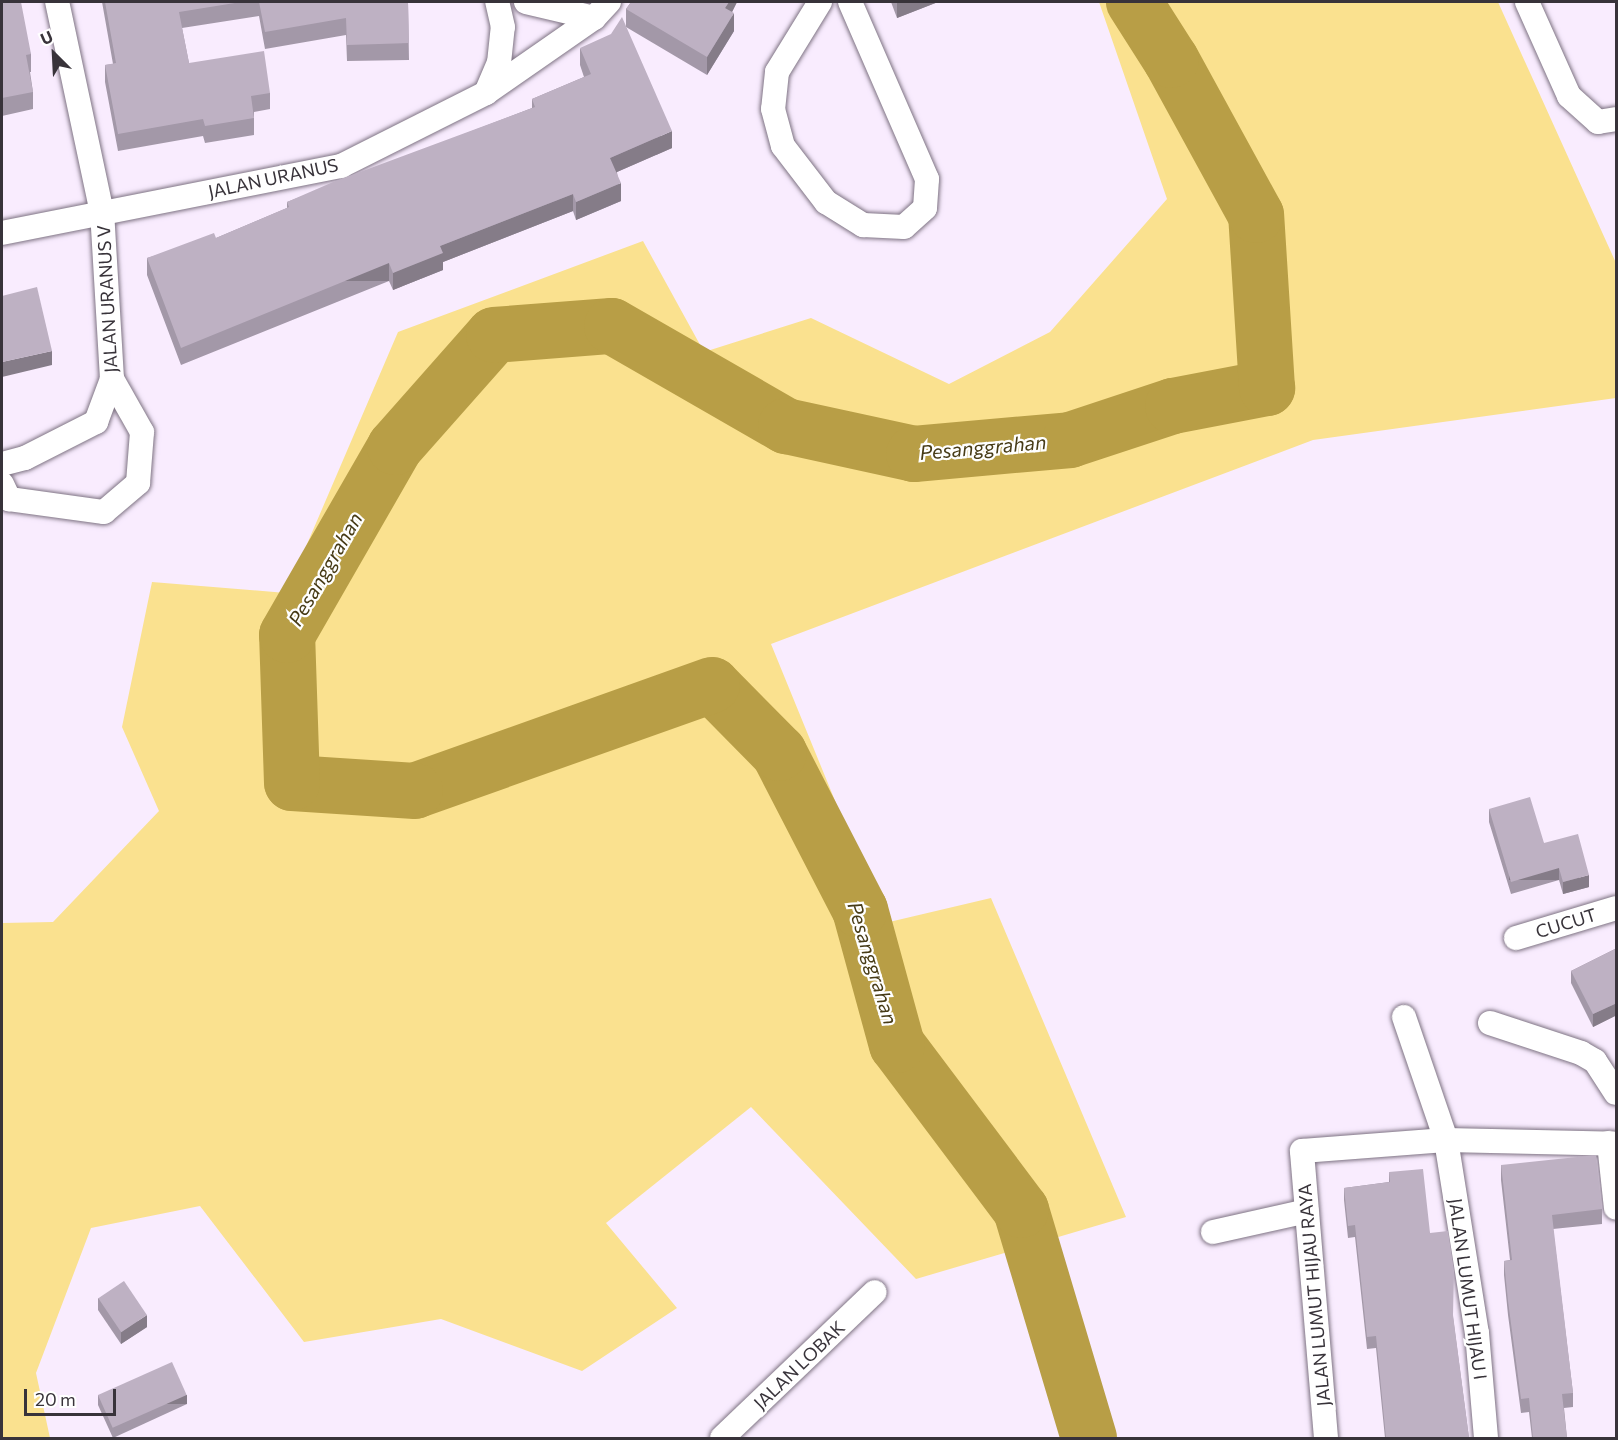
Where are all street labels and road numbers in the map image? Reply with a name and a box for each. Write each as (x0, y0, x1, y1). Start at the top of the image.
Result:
street label: JALAN URANUS (206, 154, 340, 202)
street label: JALAN URANUS V (92, 224, 122, 374)
street label: CUCUT (1533, 904, 1599, 942)
street label: JALAN LUMUT HIJAU RAYA (1294, 1183, 1334, 1407)
street label: JALAN LUMUT HIJAU I (1445, 1197, 1491, 1381)
street label: JALAN LOBAK (749, 1316, 849, 1414)

